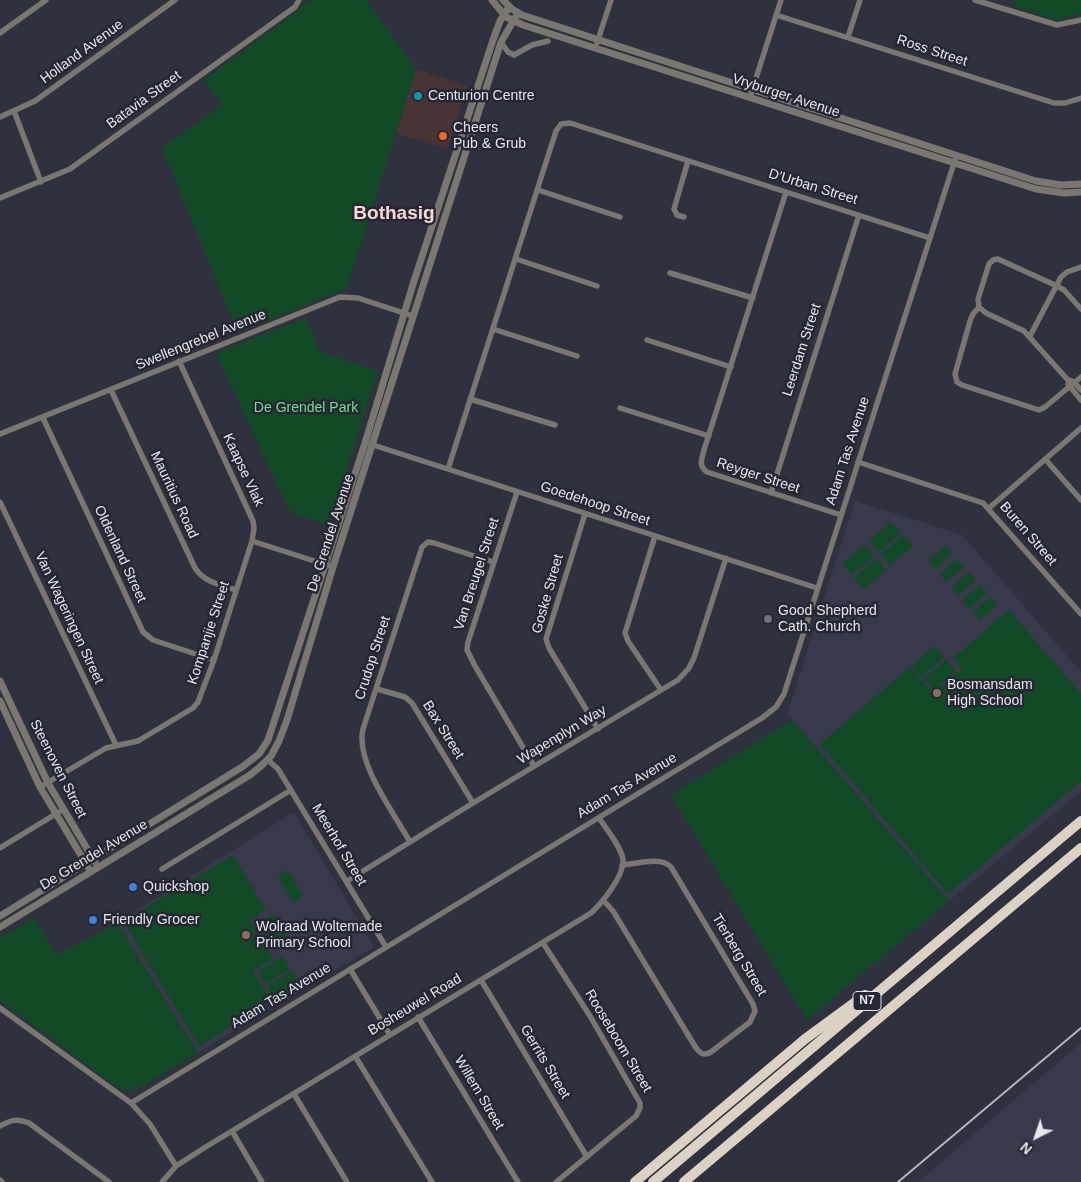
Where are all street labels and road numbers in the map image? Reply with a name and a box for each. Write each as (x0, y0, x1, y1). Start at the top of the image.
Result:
street label: Holland Avenue (37, 16, 127, 88)
street label: Ross Street (895, 32, 969, 70)
street label: Batavia Street (103, 67, 185, 133)
street label: Vryburger Avenue (730, 71, 842, 121)
street label: D'Urban Street (766, 165, 860, 209)
street label: Leerdam Street (779, 302, 825, 398)
street label: Swellengrebel Avenue (133, 306, 269, 374)
street label: Adam Tas Avenue (822, 394, 874, 508)
street label: Kaapse Vlak (219, 431, 267, 509)
street label: Mauritius Road (146, 449, 202, 541)
street label: Reyger Street (714, 455, 802, 497)
street label: De Grendel Avenue (304, 472, 358, 594)
street label: Goedehoop Street (538, 478, 652, 530)
street label: Buren Street (996, 499, 1060, 569)
street label: Oldenland Street (90, 503, 150, 605)
street label: Van Breugel Street (451, 516, 503, 632)
street label: Van Wageringen Street (31, 549, 107, 687)
street label: Goske Street (529, 552, 567, 636)
street label: Kompanjie Street (184, 579, 234, 687)
street label: Crudop Street (352, 614, 394, 702)
street label: Bax Street (419, 698, 467, 762)
street label: Wapenplyn Way (514, 702, 610, 768)
street label: Steenoven Street (26, 717, 90, 821)
street label: Adam Tas Avenue (574, 750, 680, 822)
street label: Meerhof Street (308, 801, 370, 889)
street label: De Grendel Avenue (37, 816, 151, 894)
street label: Tierberg Street (708, 911, 770, 999)
street label: Adam Tas Avenue (228, 960, 334, 1032)
street label: Bosheuwel Road (365, 971, 465, 1039)
street label: Rooseboom Street (581, 987, 655, 1095)
road number: N7 (853, 991, 881, 1010)
street label: Gerrits Street (516, 1022, 574, 1102)
street label: Willem Street (450, 1053, 508, 1133)

